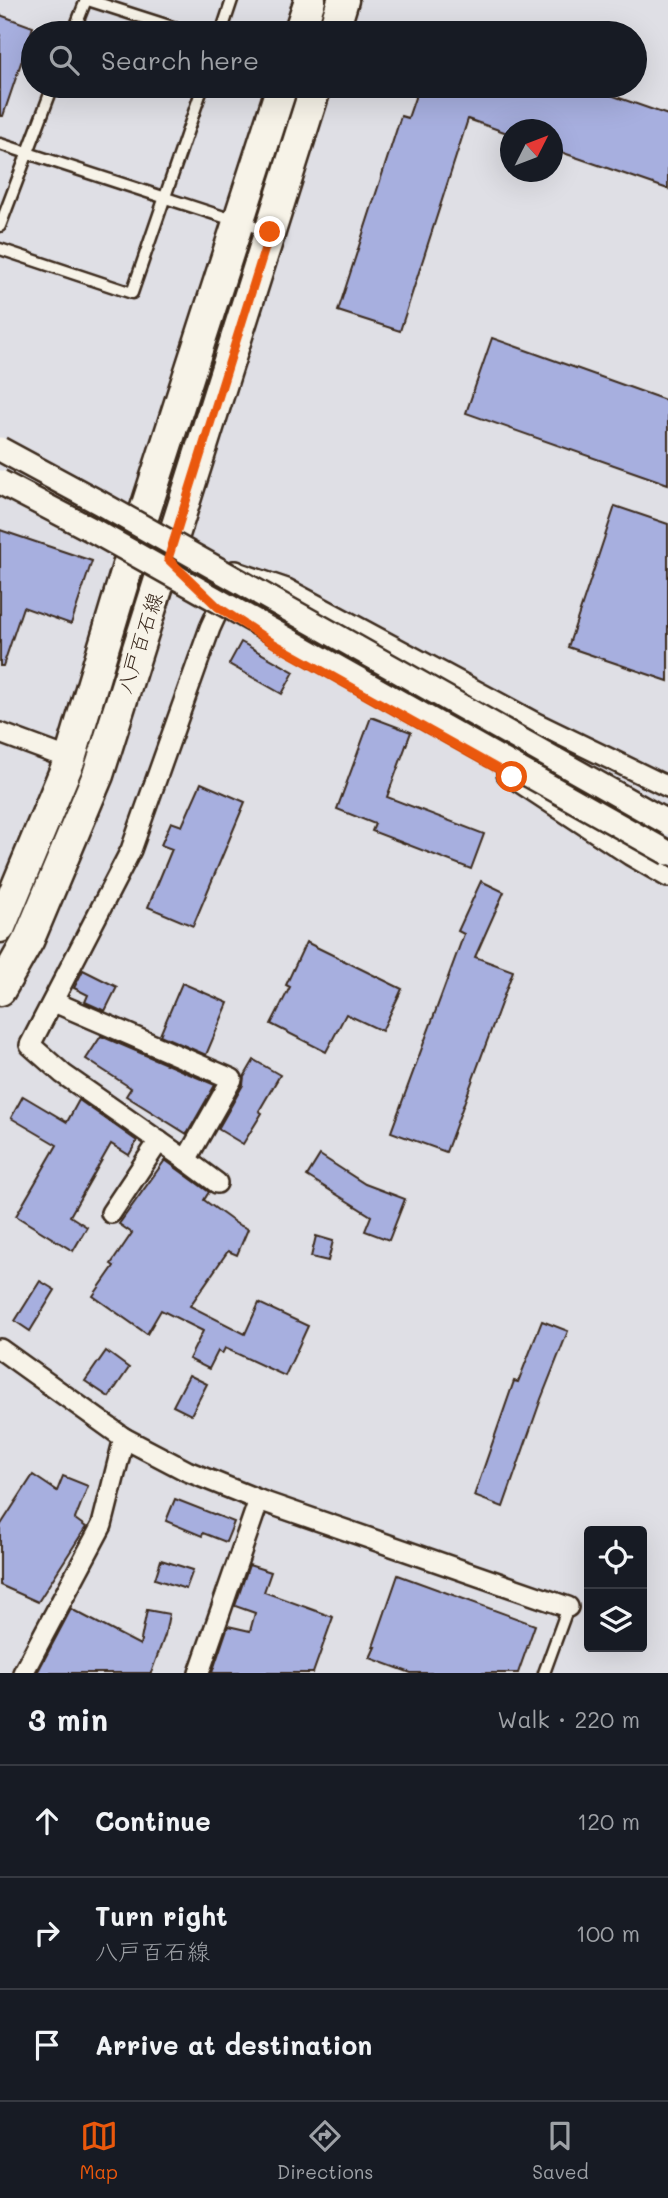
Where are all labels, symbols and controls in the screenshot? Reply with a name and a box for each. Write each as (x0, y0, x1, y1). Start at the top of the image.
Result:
search box (21, 21, 647, 98)
icon: search (45, 41, 83, 79)
text: Search here (101, 43, 259, 77)
north arrow (500, 119, 563, 182)
route end (254, 216, 285, 247)
street label: 八戸百石線 (110, 588, 168, 697)
route start (496, 761, 527, 792)
map controls (584, 1526, 647, 1652)
button: locate (584, 1526, 647, 1589)
button: layers (584, 1589, 647, 1652)
text: 3 min (28, 1699, 108, 1739)
text: Walk · 220 m (497, 1704, 640, 1734)
icon: ahead (28, 1802, 66, 1840)
text: Continue (95, 1804, 211, 1838)
text: 120 m (577, 1806, 640, 1836)
text: Turn right (95, 1899, 228, 1933)
icon: right (28, 1914, 66, 1952)
text: 100 m (576, 1918, 640, 1948)
text: 八戸百石線 (95, 1936, 210, 1966)
icon: arrive (28, 2026, 66, 2064)
text: Arrive at destination (95, 2028, 372, 2062)
tab: Map (79, 2117, 118, 2184)
tab: Directions (277, 2117, 373, 2184)
tab: Saved (532, 2117, 589, 2184)

